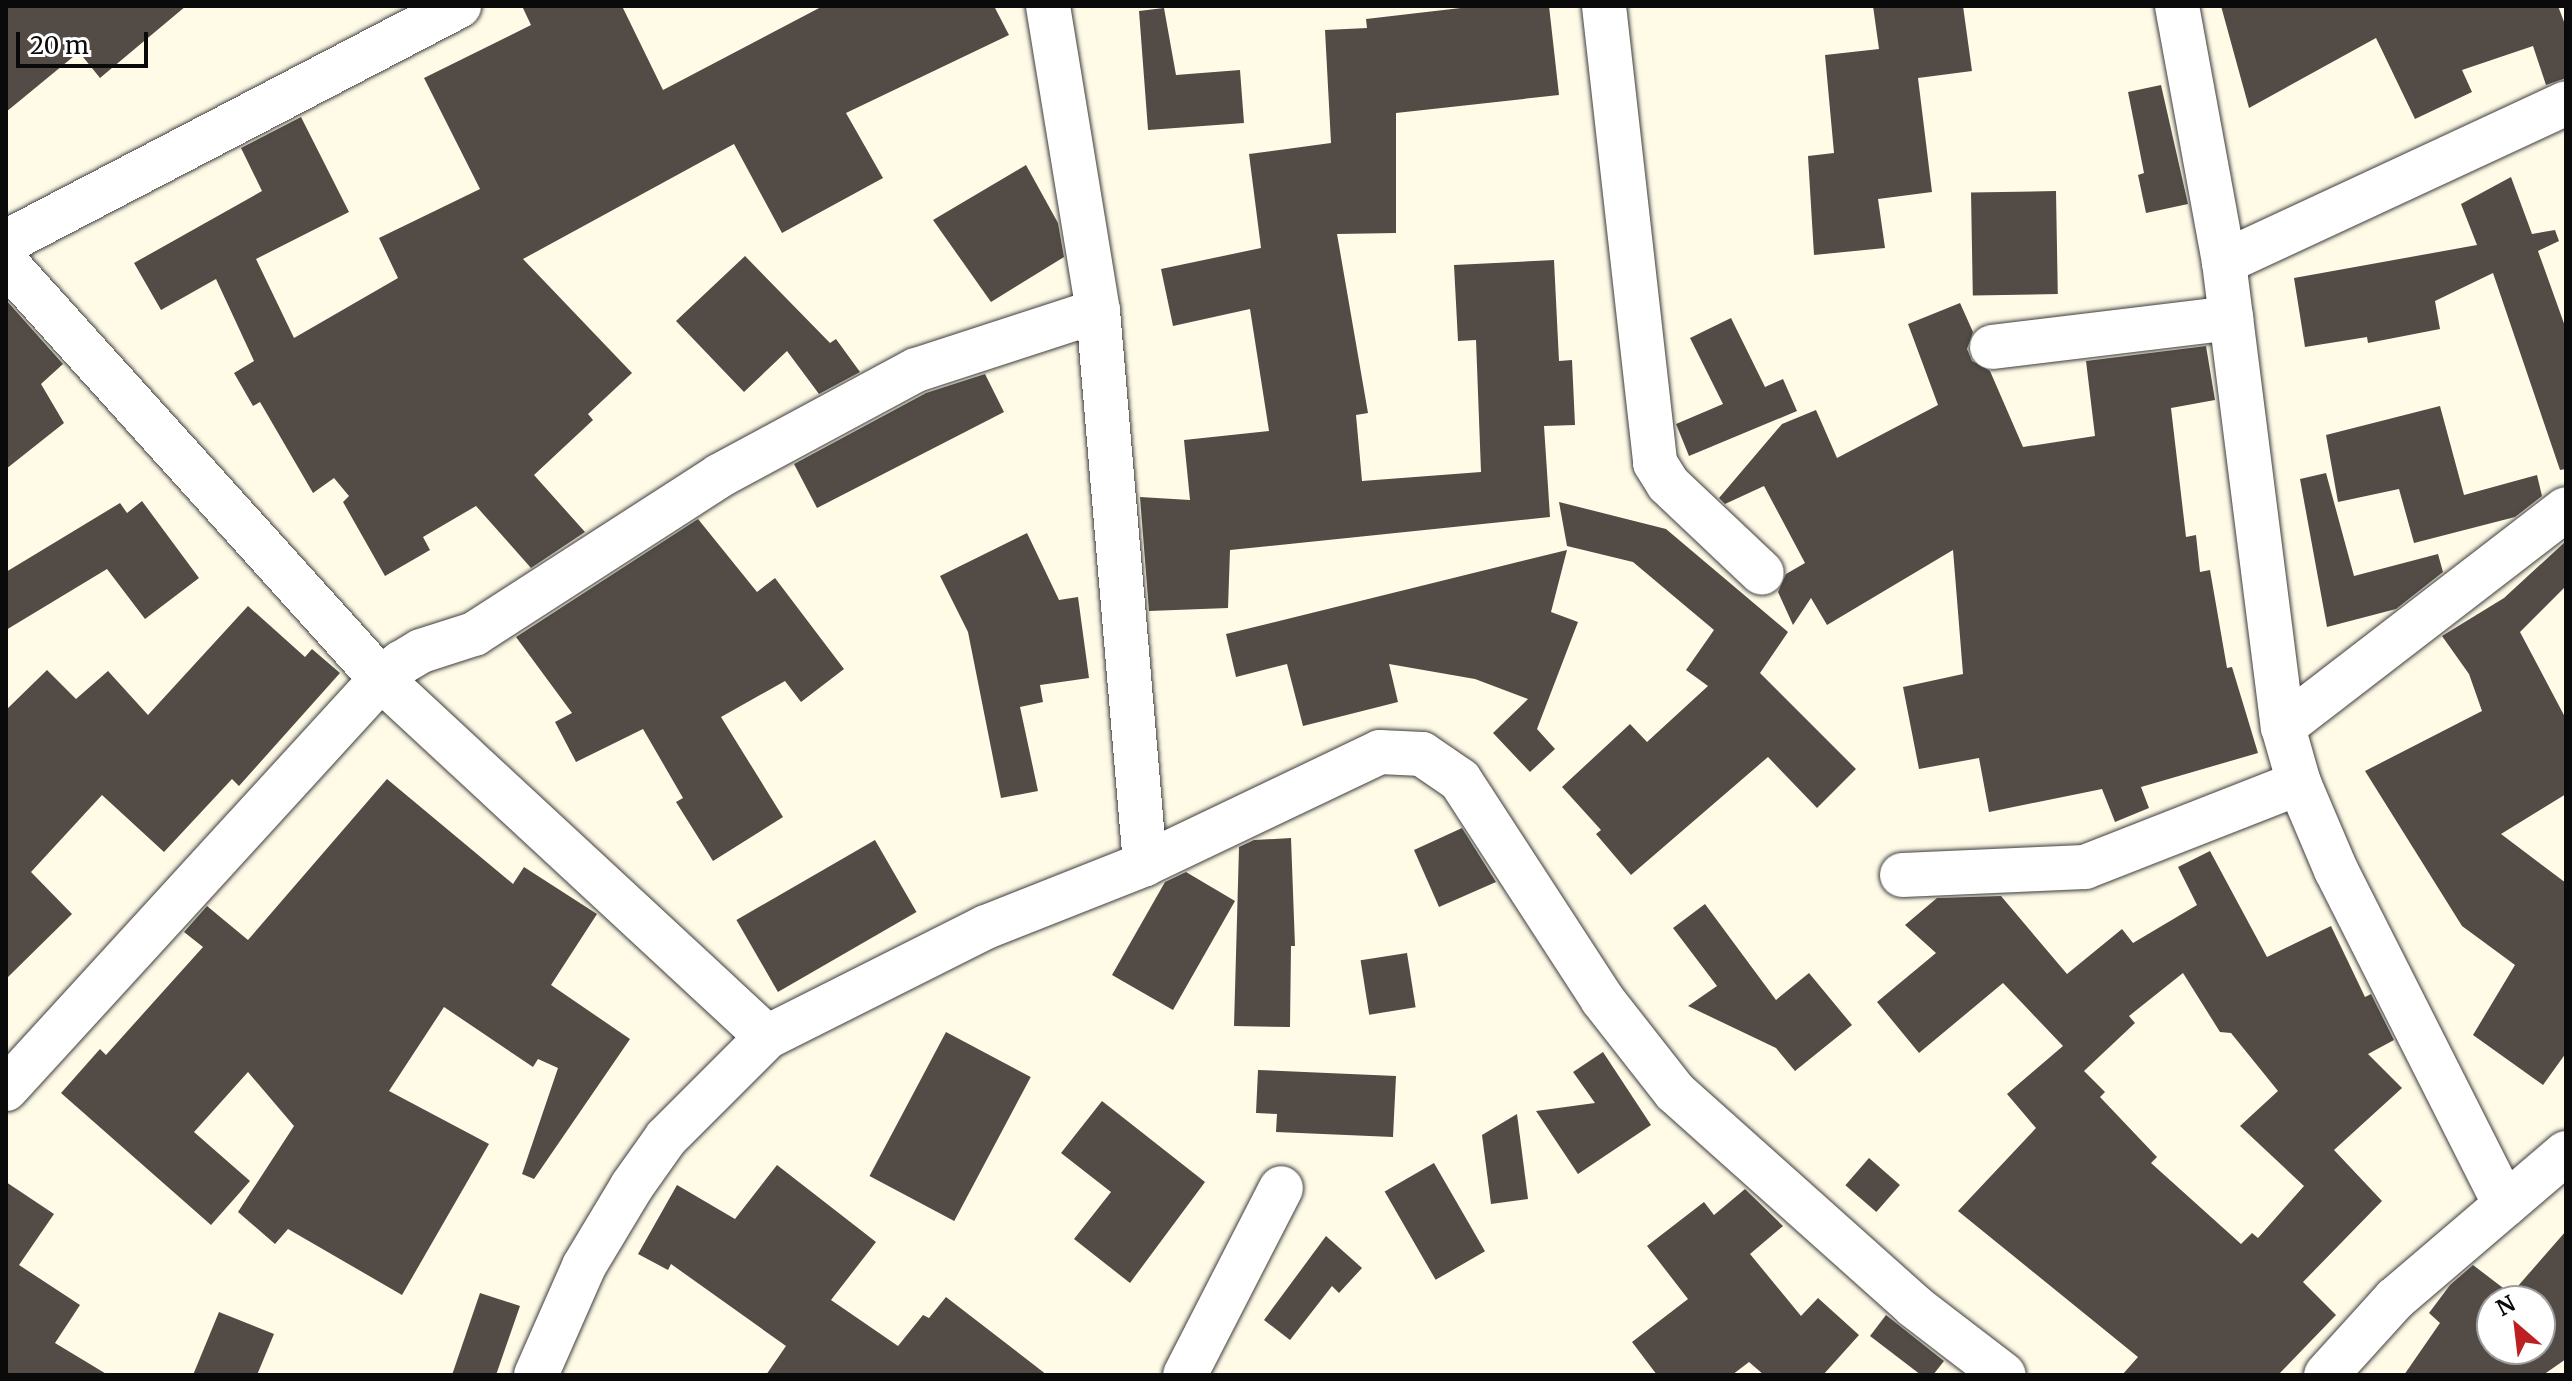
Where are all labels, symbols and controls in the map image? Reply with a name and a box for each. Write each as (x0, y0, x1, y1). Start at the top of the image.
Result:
scale bar (20, 16, 152, 66)
text: 20 m (30, 30, 89, 61)
north arrow (2476, 1285, 2556, 1365)
text: N (2491, 1289, 2520, 1322)

